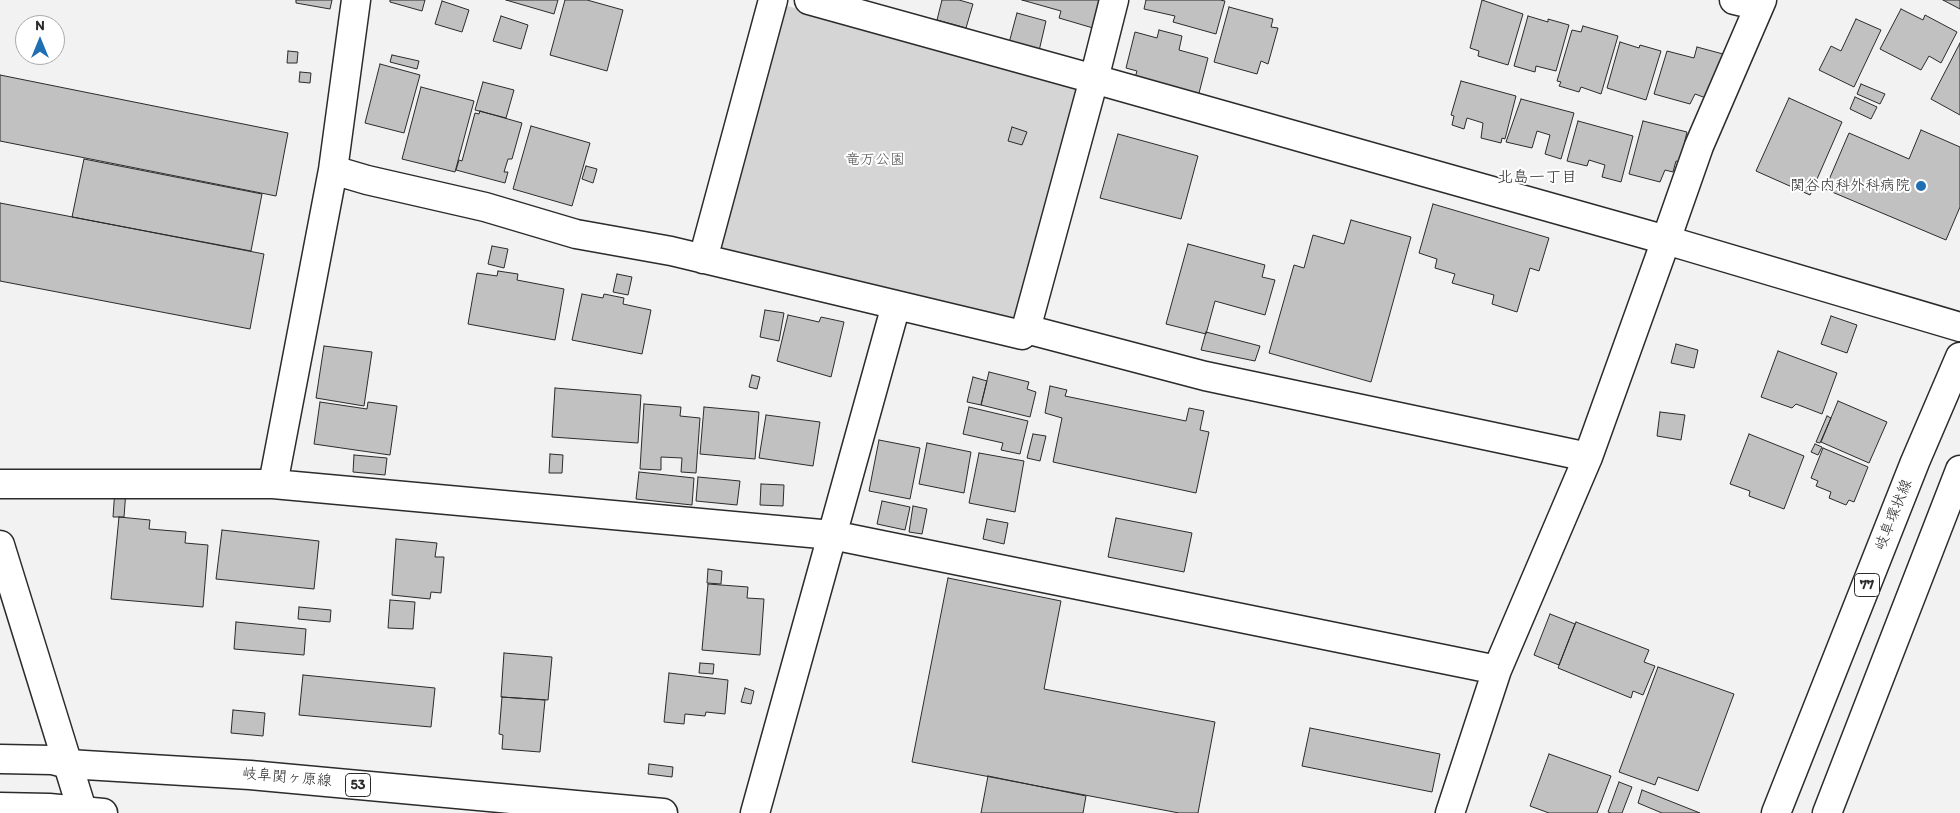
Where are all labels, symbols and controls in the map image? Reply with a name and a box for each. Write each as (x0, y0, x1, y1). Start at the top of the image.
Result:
north arrow (15, 15, 65, 65)
text: N (35, 17, 45, 34)
park label: 竜万公園 (845, 151, 905, 169)
district label: 北島一丁目 (1497, 168, 1577, 188)
place label: 関谷内科外科病院 (1790, 177, 1910, 195)
marker: 関谷内科外科病院 (1914, 179, 1928, 193)
street label: 岐阜環状線 (1872, 477, 1916, 553)
road number: 77 (1854, 574, 1880, 596)
street label: 岐阜関ヶ原線 (241, 765, 333, 791)
road number: 53 (346, 774, 370, 796)

